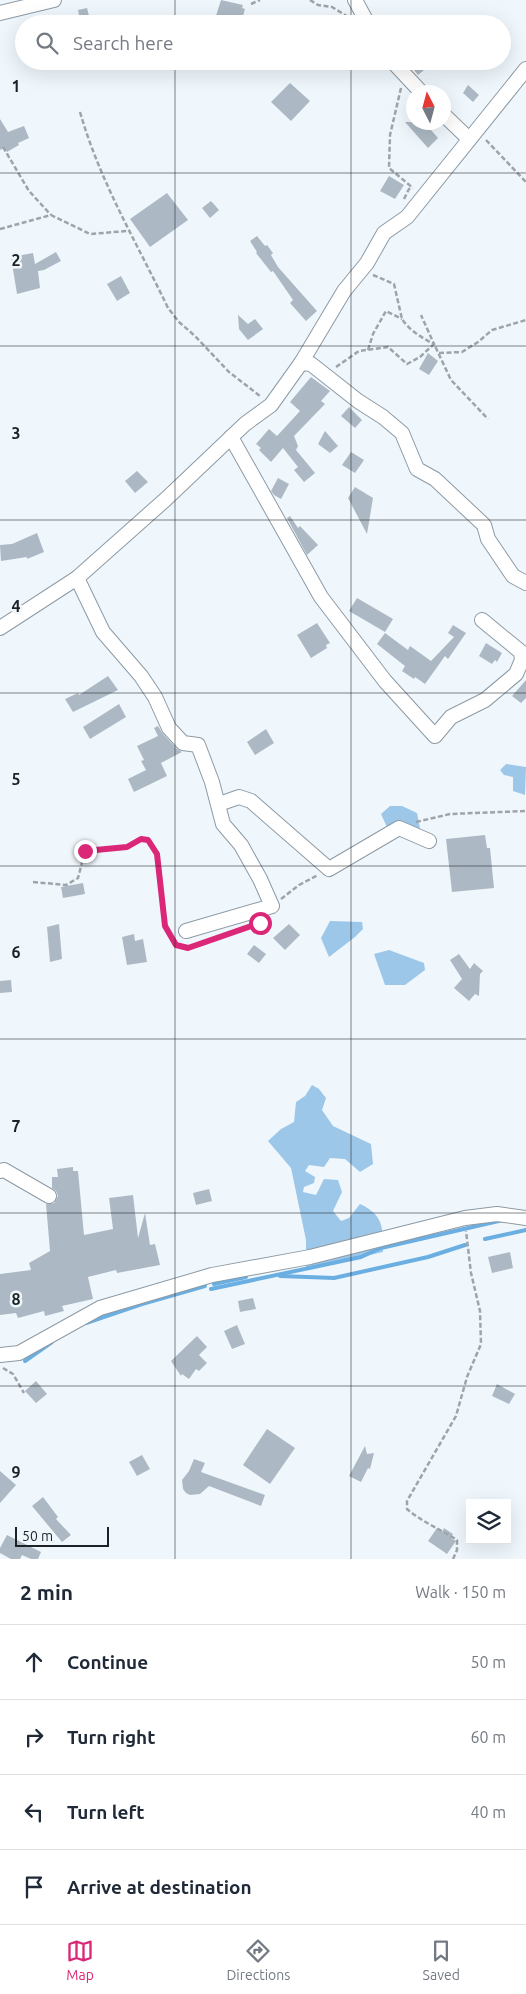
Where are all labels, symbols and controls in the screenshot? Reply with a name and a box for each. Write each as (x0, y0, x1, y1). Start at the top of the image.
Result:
search box (15, 15, 511, 70)
icon: search (33, 29, 61, 57)
text: Search here (73, 32, 173, 54)
text: 1 (11, 77, 21, 95)
north arrow (406, 85, 451, 130)
text: 2 (11, 251, 21, 269)
text: 3 (11, 424, 21, 442)
text: 4 (11, 597, 21, 615)
text: 5 (11, 770, 21, 788)
route end (74, 840, 97, 863)
route start (249, 912, 272, 935)
text: 6 (11, 943, 21, 961)
text: 7 (11, 1117, 21, 1135)
text: 8 (11, 1290, 21, 1308)
text: 9 (11, 1463, 21, 1481)
map controls (466, 1499, 511, 1544)
button: layers (466, 1499, 511, 1544)
scale bar (15, 1524, 109, 1547)
text: 50 m (22, 1528, 53, 1544)
text: 2 min (20, 1580, 73, 1604)
text: Walk · 150 m (415, 1583, 506, 1601)
icon: ahead (20, 1648, 48, 1676)
text: Continue (67, 1651, 148, 1673)
text: 50 m (470, 1653, 506, 1671)
icon: right (20, 1723, 48, 1751)
text: Turn right (67, 1726, 155, 1748)
text: 60 m (470, 1728, 506, 1746)
icon: left (20, 1798, 48, 1826)
text: Turn left (67, 1801, 145, 1823)
text: 40 m (470, 1803, 506, 1821)
icon: arrive (20, 1873, 48, 1901)
text: Arrive at destination (67, 1876, 252, 1898)
tab: Map (66, 1937, 94, 1983)
tab: Directions (226, 1937, 290, 1983)
tab: Saved (423, 1937, 460, 1983)

